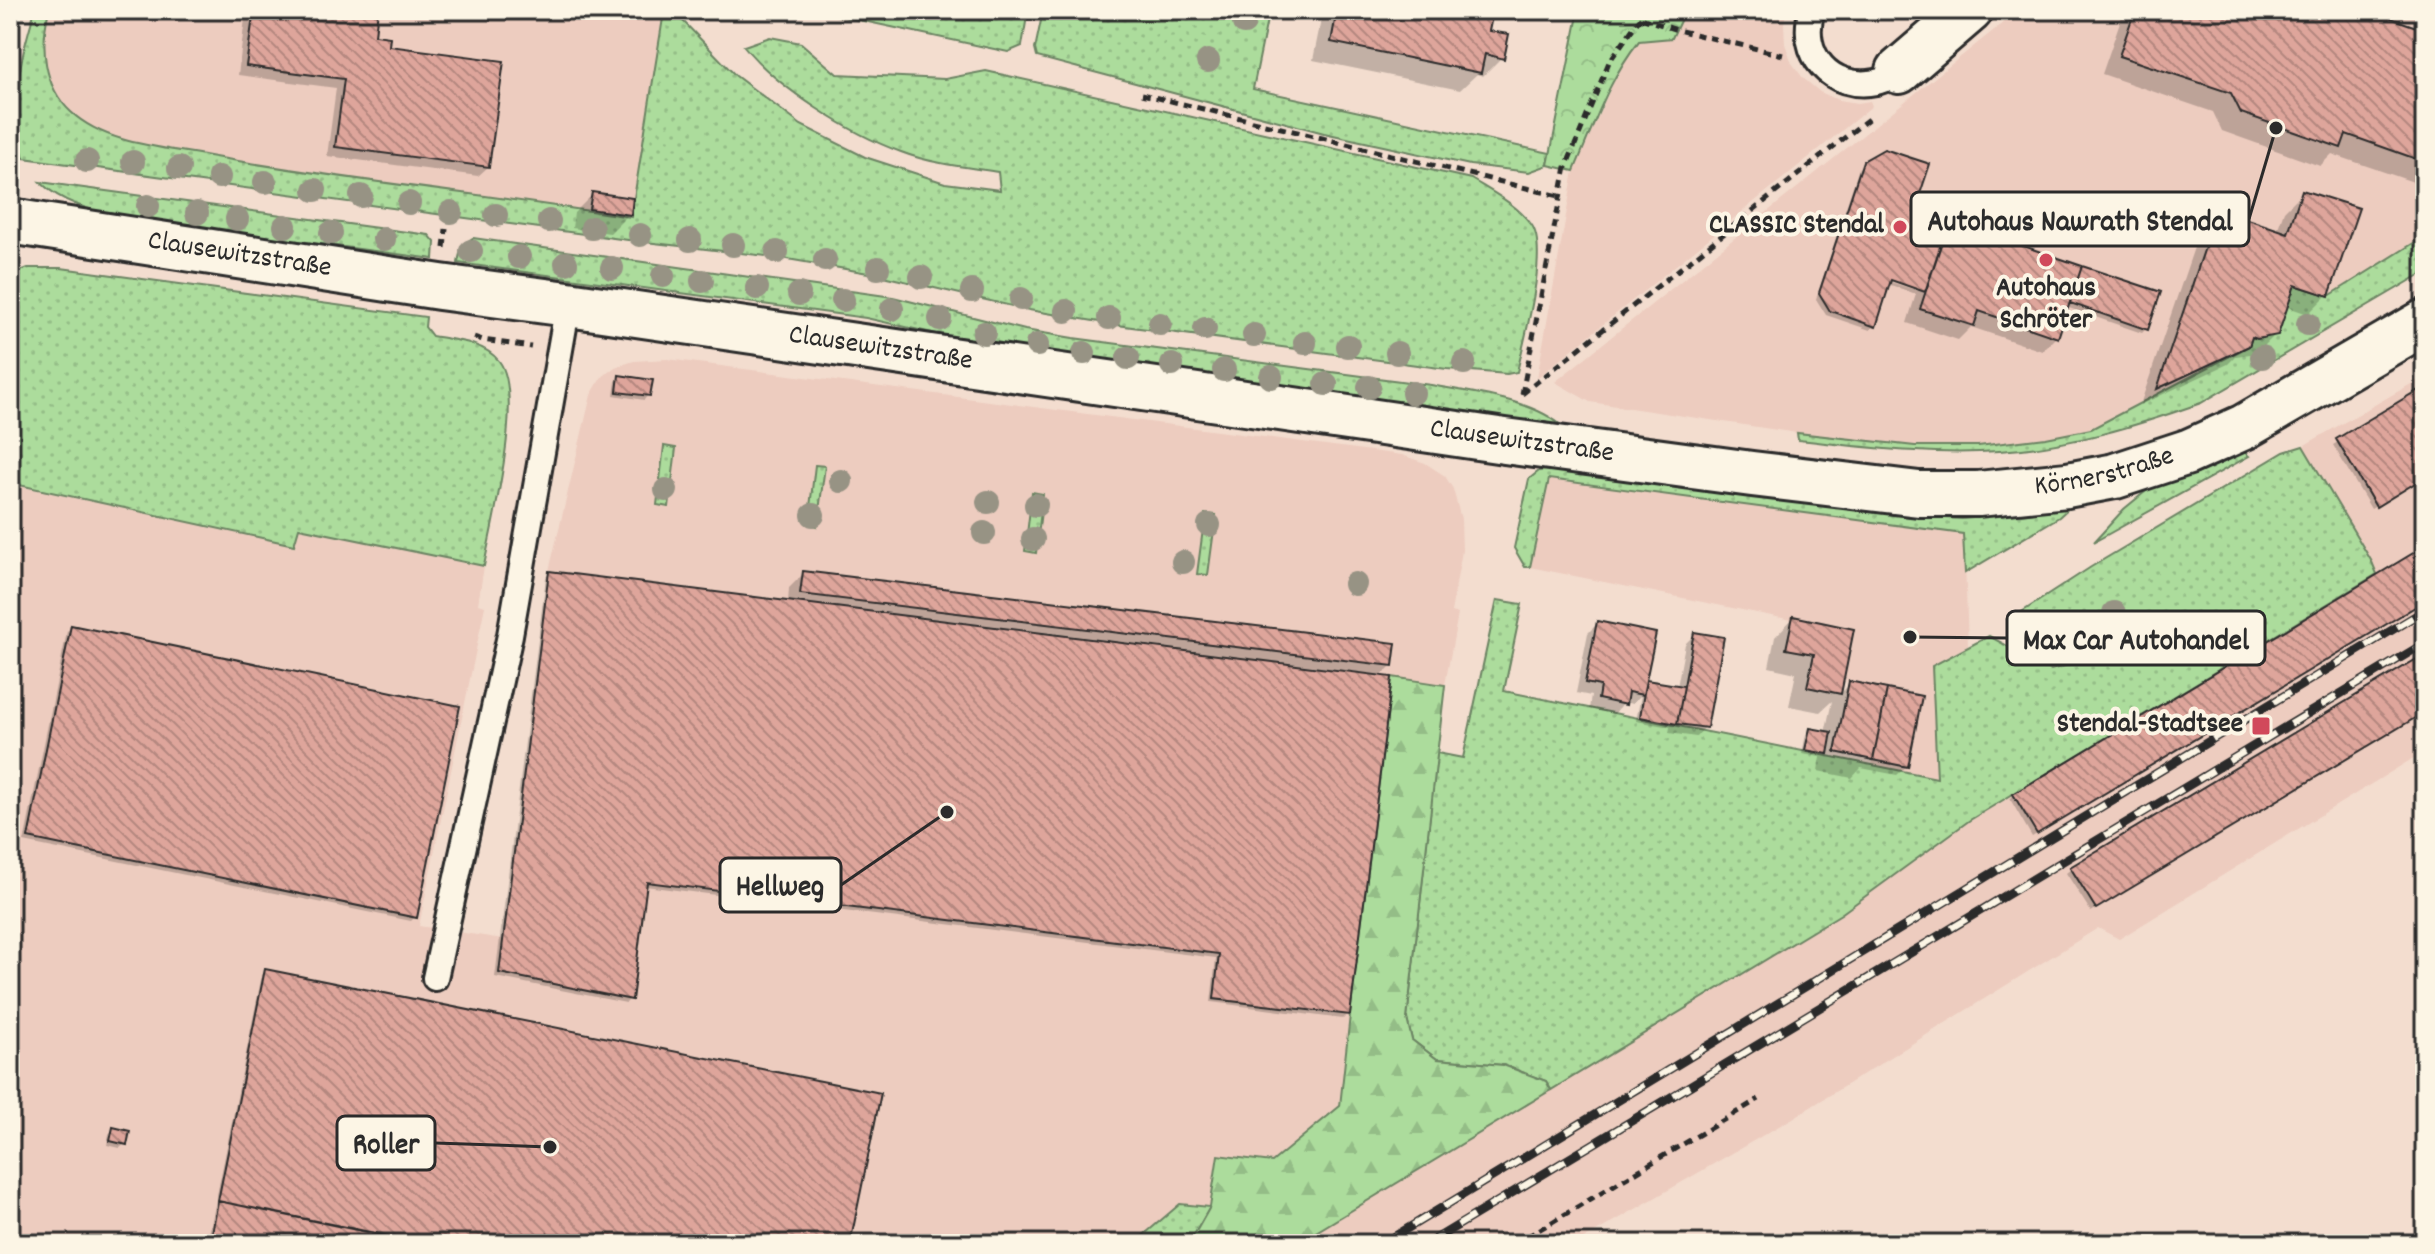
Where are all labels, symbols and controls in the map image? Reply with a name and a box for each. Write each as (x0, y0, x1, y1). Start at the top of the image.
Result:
callout: Autohaus Nawrath Stendal (1911, 192, 2249, 246)
text: Autohaus Nawrath Stendal (1927, 203, 2234, 246)
place label: CLASSIC Stendal (1709, 207, 1884, 247)
marker: CLASSIC Stendal (1891, 218, 1909, 236)
street label: Clausewitzstraße (145, 222, 334, 290)
marker: Autohaus Schröter (2037, 251, 2055, 269)
place label: Autohaus Schröter (1996, 270, 2096, 342)
street label: Clausewitzstraße (786, 316, 975, 383)
street label: Clausewitzstraße (1427, 410, 1616, 475)
street label: Körnerstraße (2033, 438, 2180, 508)
callout: Max Car Autohandel (2007, 611, 2265, 665)
text: Max Car Autohandel (2023, 622, 2250, 665)
place label: Stendal-Stadtsee (2057, 706, 2243, 746)
marker: Stendal-Stadtsee (2250, 715, 2272, 737)
callout: Hellweg (720, 858, 841, 912)
text: Hellweg (736, 868, 824, 911)
callout: Roller (337, 1116, 435, 1170)
text: Roller (353, 1126, 420, 1169)

